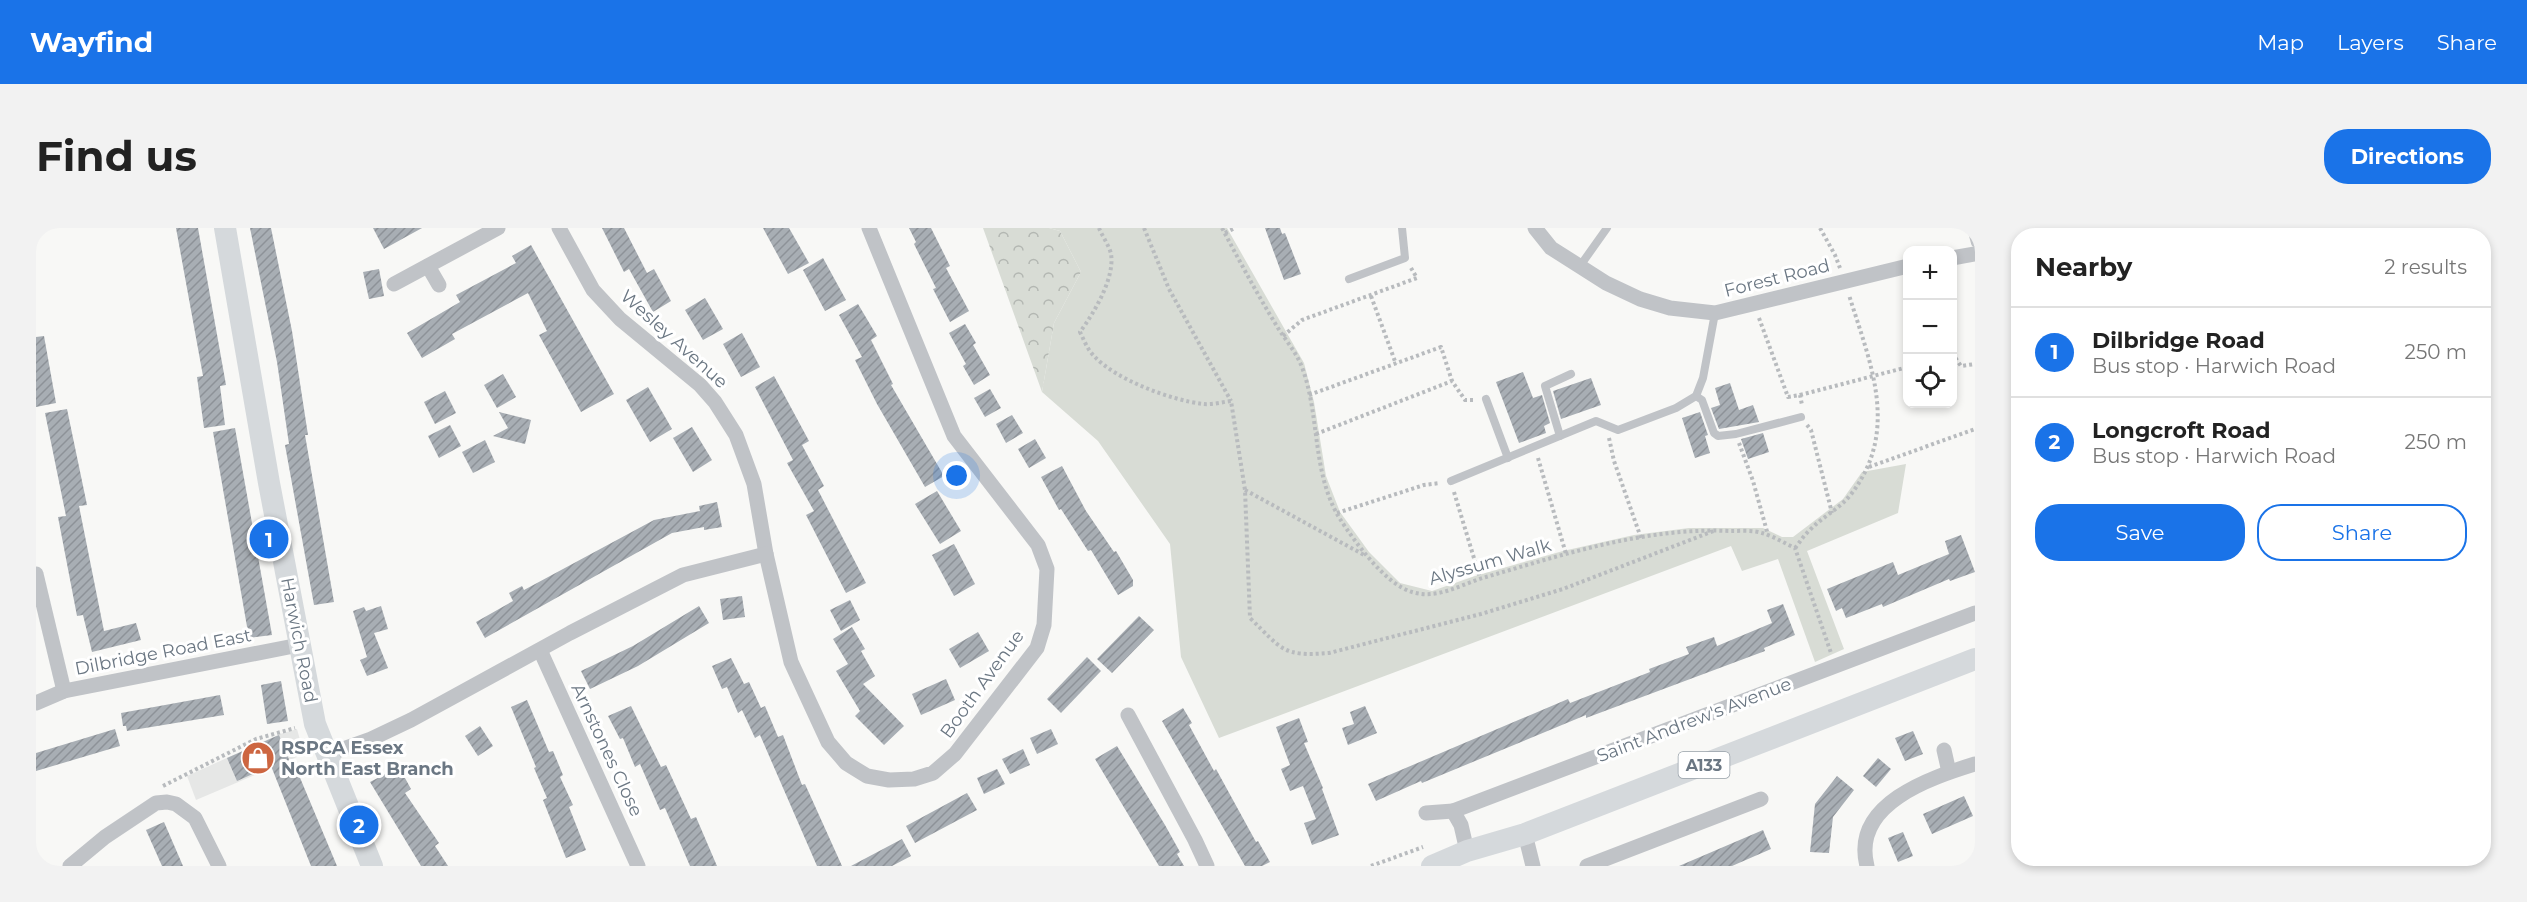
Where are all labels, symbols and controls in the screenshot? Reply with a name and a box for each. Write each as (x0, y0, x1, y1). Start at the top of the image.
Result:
text: Wayfind (30, 25, 153, 59)
text: Map (2257, 30, 2304, 55)
text: Layers (2337, 30, 2404, 55)
text: Share (2437, 30, 2497, 55)
button: Directions (2324, 129, 2491, 184)
text: Find us (36, 130, 197, 182)
map controls (1903, 246, 1957, 408)
button: + (1903, 246, 1957, 300)
text: Nearby (2035, 251, 2132, 283)
street label: Forest Road (1722, 254, 1832, 302)
text: 2 results (2384, 255, 2467, 279)
street label: Wesley Avenue (616, 285, 732, 393)
button: − (1903, 300, 1957, 354)
text: Dilbridge Road (2092, 327, 2265, 354)
text: 1 (2051, 340, 2058, 364)
text: 250 m (2405, 340, 2467, 364)
button: locate (1903, 354, 1957, 408)
text: Bus stop · Harwich Road (2092, 354, 2336, 378)
text: Longcroft Road (2092, 417, 2271, 444)
text: 2 (2049, 430, 2060, 454)
text: 250 m (2405, 430, 2467, 454)
text: Bus stop · Harwich Road (2092, 444, 2336, 468)
your location (942, 461, 971, 490)
button: Save (2035, 504, 2245, 561)
button: Share (2257, 504, 2467, 561)
pin: 1 (250, 516, 288, 562)
street label: Alyssum Walk (1426, 534, 1554, 590)
street label: Harwich Road (276, 575, 322, 705)
street label: Dilbridge Road East (73, 624, 253, 680)
street label: Booth Avenue (935, 626, 1029, 742)
street label: Saint Andrew's Avenue (1594, 673, 1794, 767)
street label: Arnstones Close (567, 680, 648, 820)
place label: RSPCA Essex North East Branch (281, 737, 454, 780)
shop icon: RSPCA Essex North East Branch (240, 740, 276, 776)
road number: A133 (1678, 752, 1730, 778)
pin: 2 (340, 802, 378, 848)

